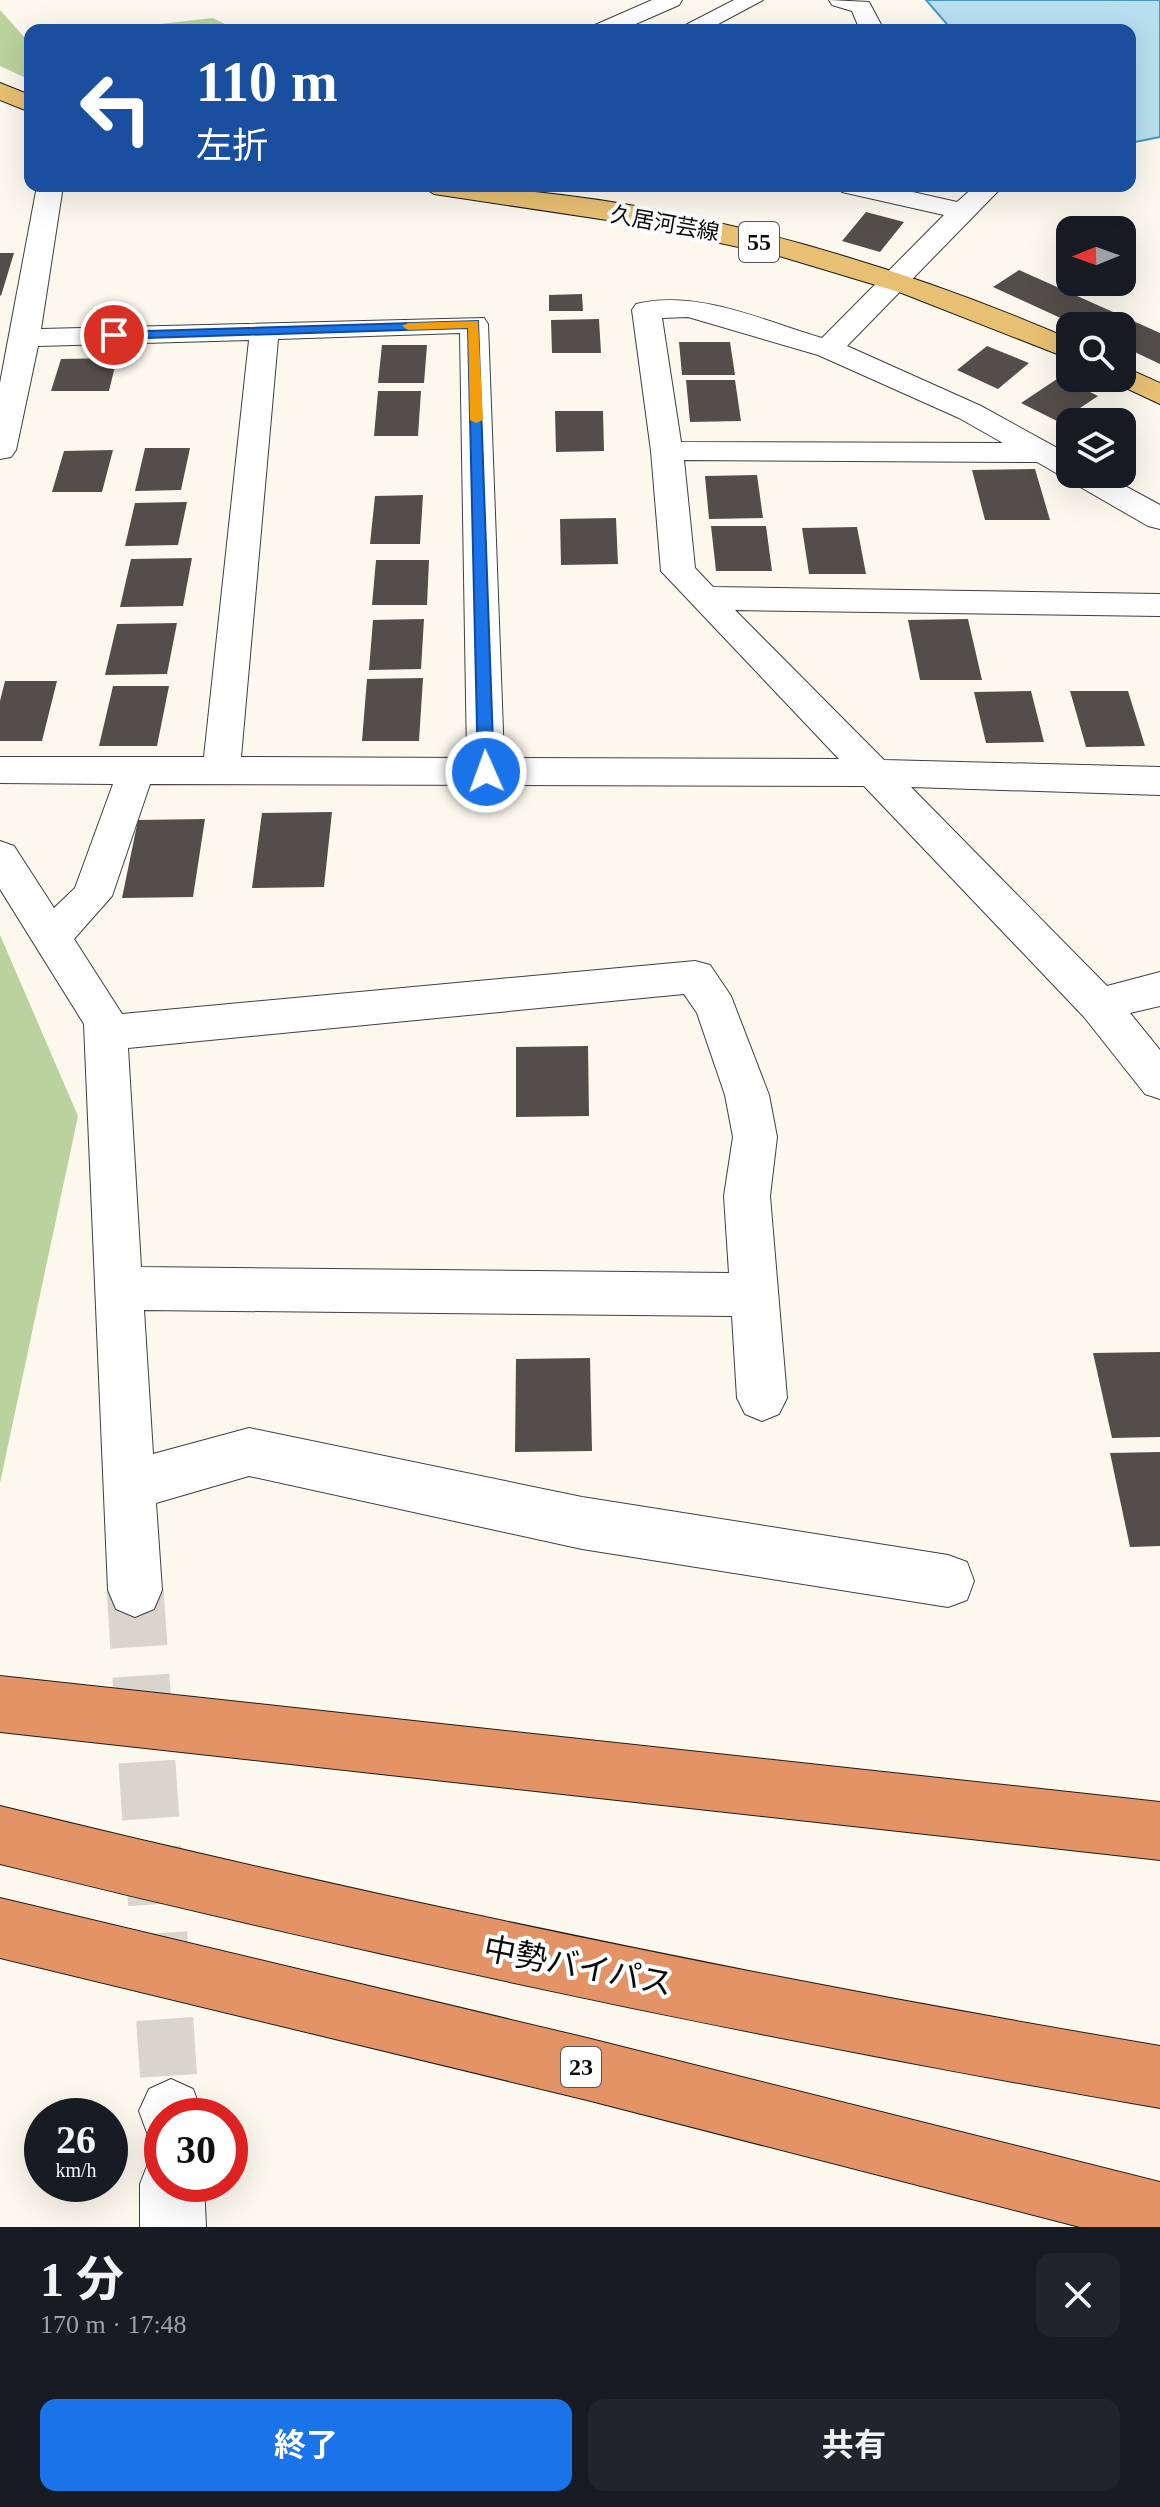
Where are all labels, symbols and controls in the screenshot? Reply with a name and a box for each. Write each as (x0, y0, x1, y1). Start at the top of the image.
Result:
text: 110 m (196, 51, 338, 113)
icon: left (64, 56, 168, 160)
text: 左折 (196, 126, 268, 166)
street label: 久居河芸線 (609, 202, 721, 245)
north arrow (1056, 216, 1136, 296)
map controls (1056, 216, 1136, 488)
road number: 55 (739, 222, 779, 262)
pin (80, 301, 148, 369)
button: search (1056, 312, 1136, 392)
icon: arrive (92, 313, 136, 357)
button: layers (1056, 408, 1136, 488)
position arrow (444, 730, 528, 814)
street label: 中勢バイパス (481, 1930, 675, 2002)
road number: 23 (561, 2047, 601, 2087)
speed limit sign: 30 (144, 2098, 248, 2202)
text: 26 (56, 2117, 96, 2162)
text: km/h (55, 2159, 97, 2181)
text: 1 分 (40, 2253, 124, 2306)
button: close (1036, 2253, 1120, 2337)
text: 170 m · 17:48 (40, 2310, 187, 2339)
button: 終了 (40, 2399, 572, 2491)
button: 共有 (588, 2399, 1120, 2491)

